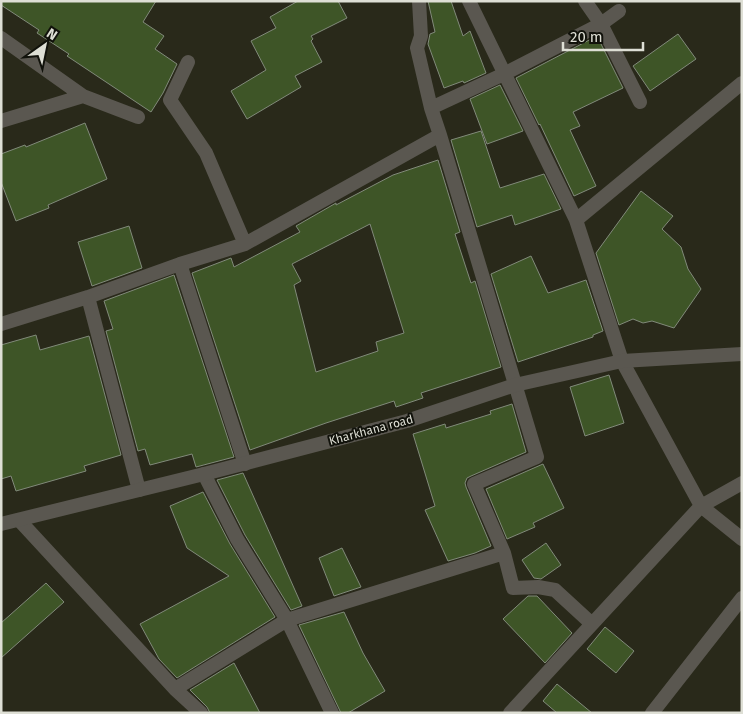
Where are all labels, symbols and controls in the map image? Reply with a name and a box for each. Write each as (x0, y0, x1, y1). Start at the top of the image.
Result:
north arrow (20, 20, 70, 70)
scale bar (563, 20, 643, 52)
text: N (43, 25, 60, 44)
text: 20 m (570, 28, 603, 46)
street label: Kharkhana road (327, 412, 415, 448)

